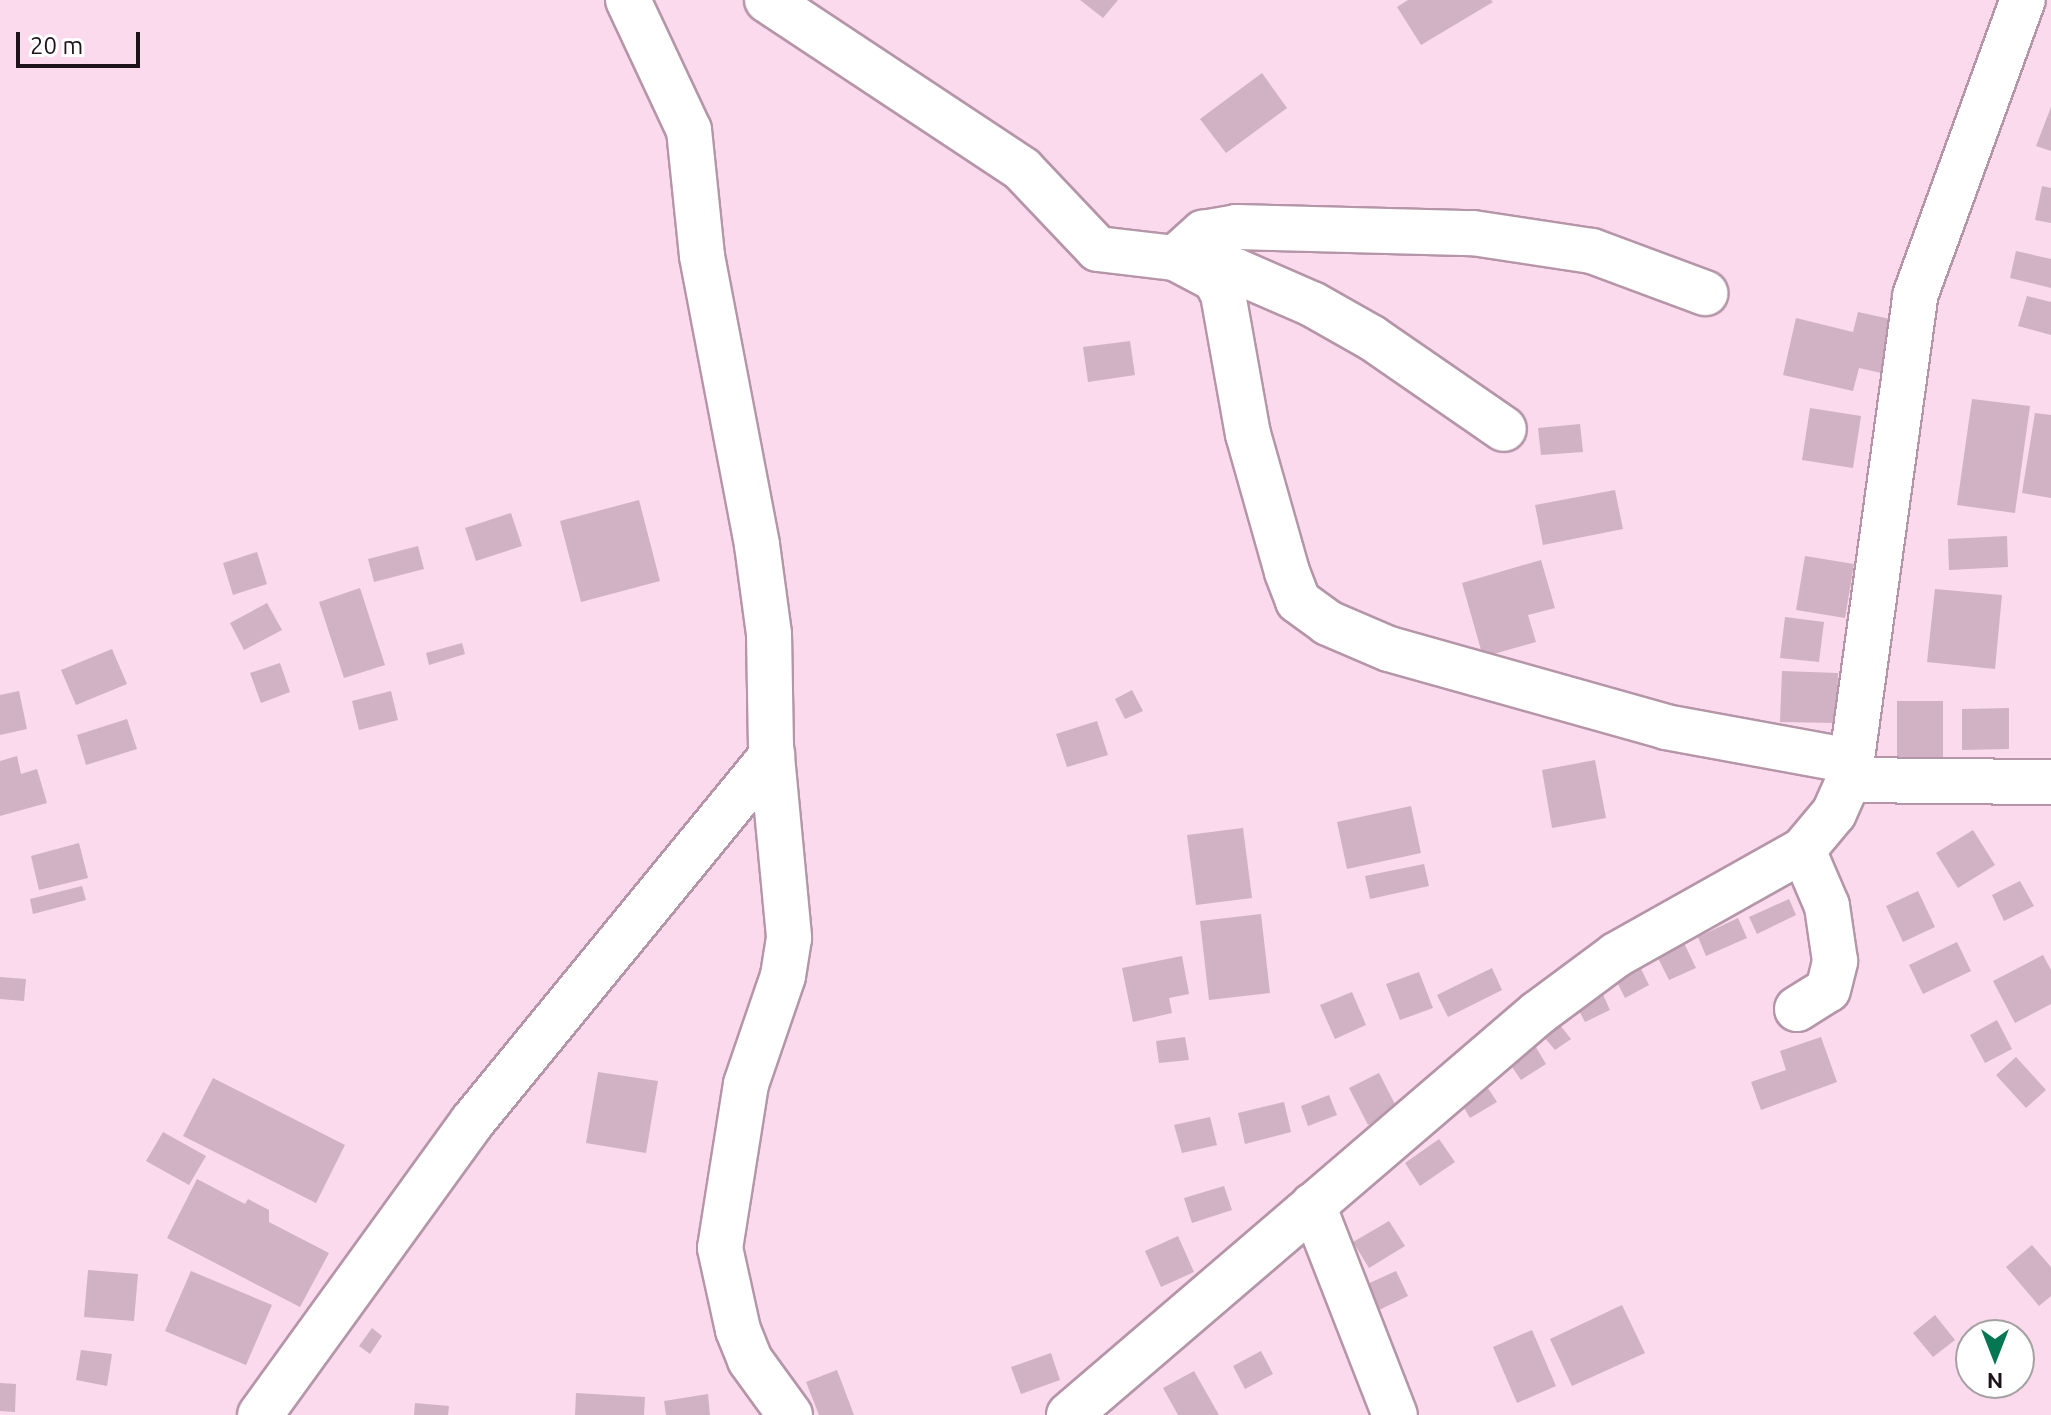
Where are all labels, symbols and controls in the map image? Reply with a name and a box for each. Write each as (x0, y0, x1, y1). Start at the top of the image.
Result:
scale bar (20, 16, 144, 66)
text: 20 m (30, 32, 83, 59)
north arrow (1955, 1319, 2035, 1399)
text: N (1987, 1369, 2003, 1394)

